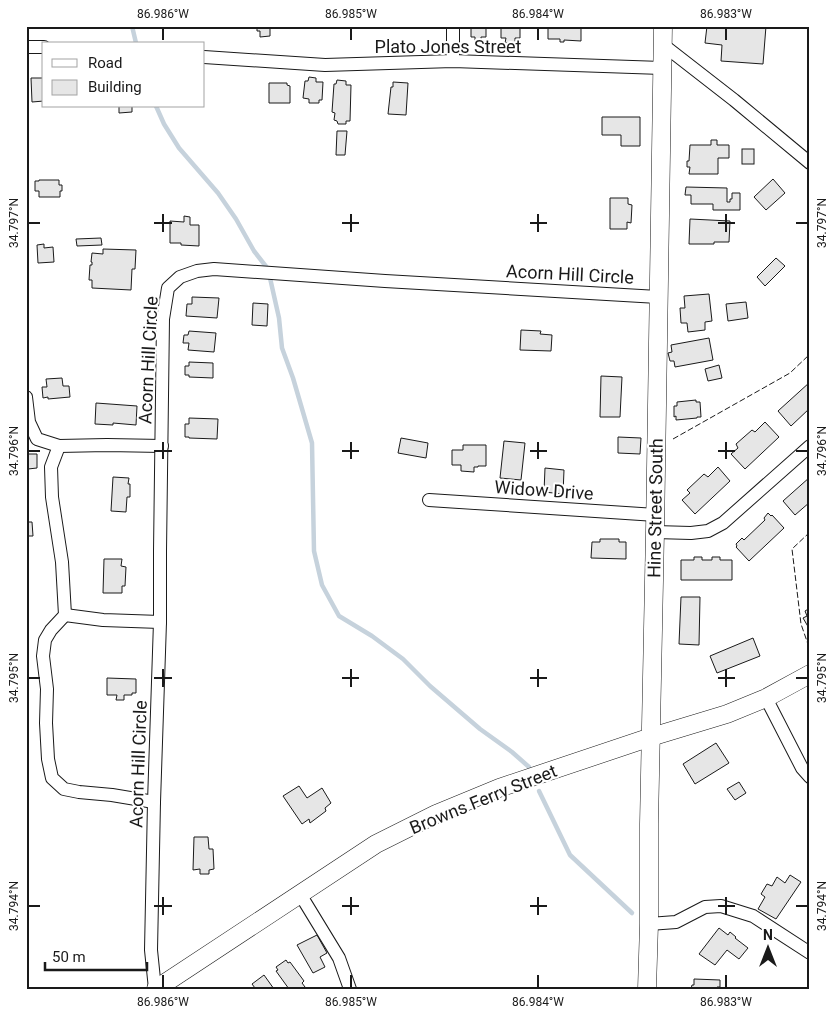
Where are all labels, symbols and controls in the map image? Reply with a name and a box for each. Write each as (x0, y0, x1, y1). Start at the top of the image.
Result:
text: 86.986°W (137, 7, 189, 21)
text: 86.985°W (325, 7, 377, 21)
text: 86.984°W (512, 7, 564, 21)
text: 86.983°W (700, 7, 752, 21)
street label: Plato Jones Street (375, 36, 522, 57)
legend (42, 42, 205, 108)
text: Road (88, 54, 122, 72)
text: Building (88, 78, 142, 96)
text: 34.797°N (7, 198, 21, 248)
text: 34.797°N (815, 198, 829, 248)
street label: Acorn Hill Circle (506, 260, 634, 288)
street label: Acorn Hill Circle (134, 296, 162, 424)
text: 34.796°N (7, 426, 21, 476)
text: 34.796°N (815, 426, 829, 476)
street label: Hine Street South (643, 438, 667, 578)
street label: Widow Drive (494, 476, 594, 504)
text: 34.795°N (7, 653, 21, 703)
text: 34.795°N (815, 653, 829, 703)
street label: Acorn Hill Circle (125, 700, 151, 828)
street label: Browns Ferry Street (406, 760, 560, 838)
text: 34.794°N (7, 881, 21, 931)
text: 34.794°N (815, 881, 829, 931)
north arrow (744, 922, 794, 972)
text: N (763, 927, 773, 943)
scale bar (45, 940, 148, 972)
text: 50 m (52, 948, 86, 966)
text: 86.986°W (137, 995, 189, 1009)
text: 86.985°W (325, 995, 377, 1009)
text: 86.984°W (512, 995, 564, 1009)
text: 86.983°W (700, 995, 752, 1009)

